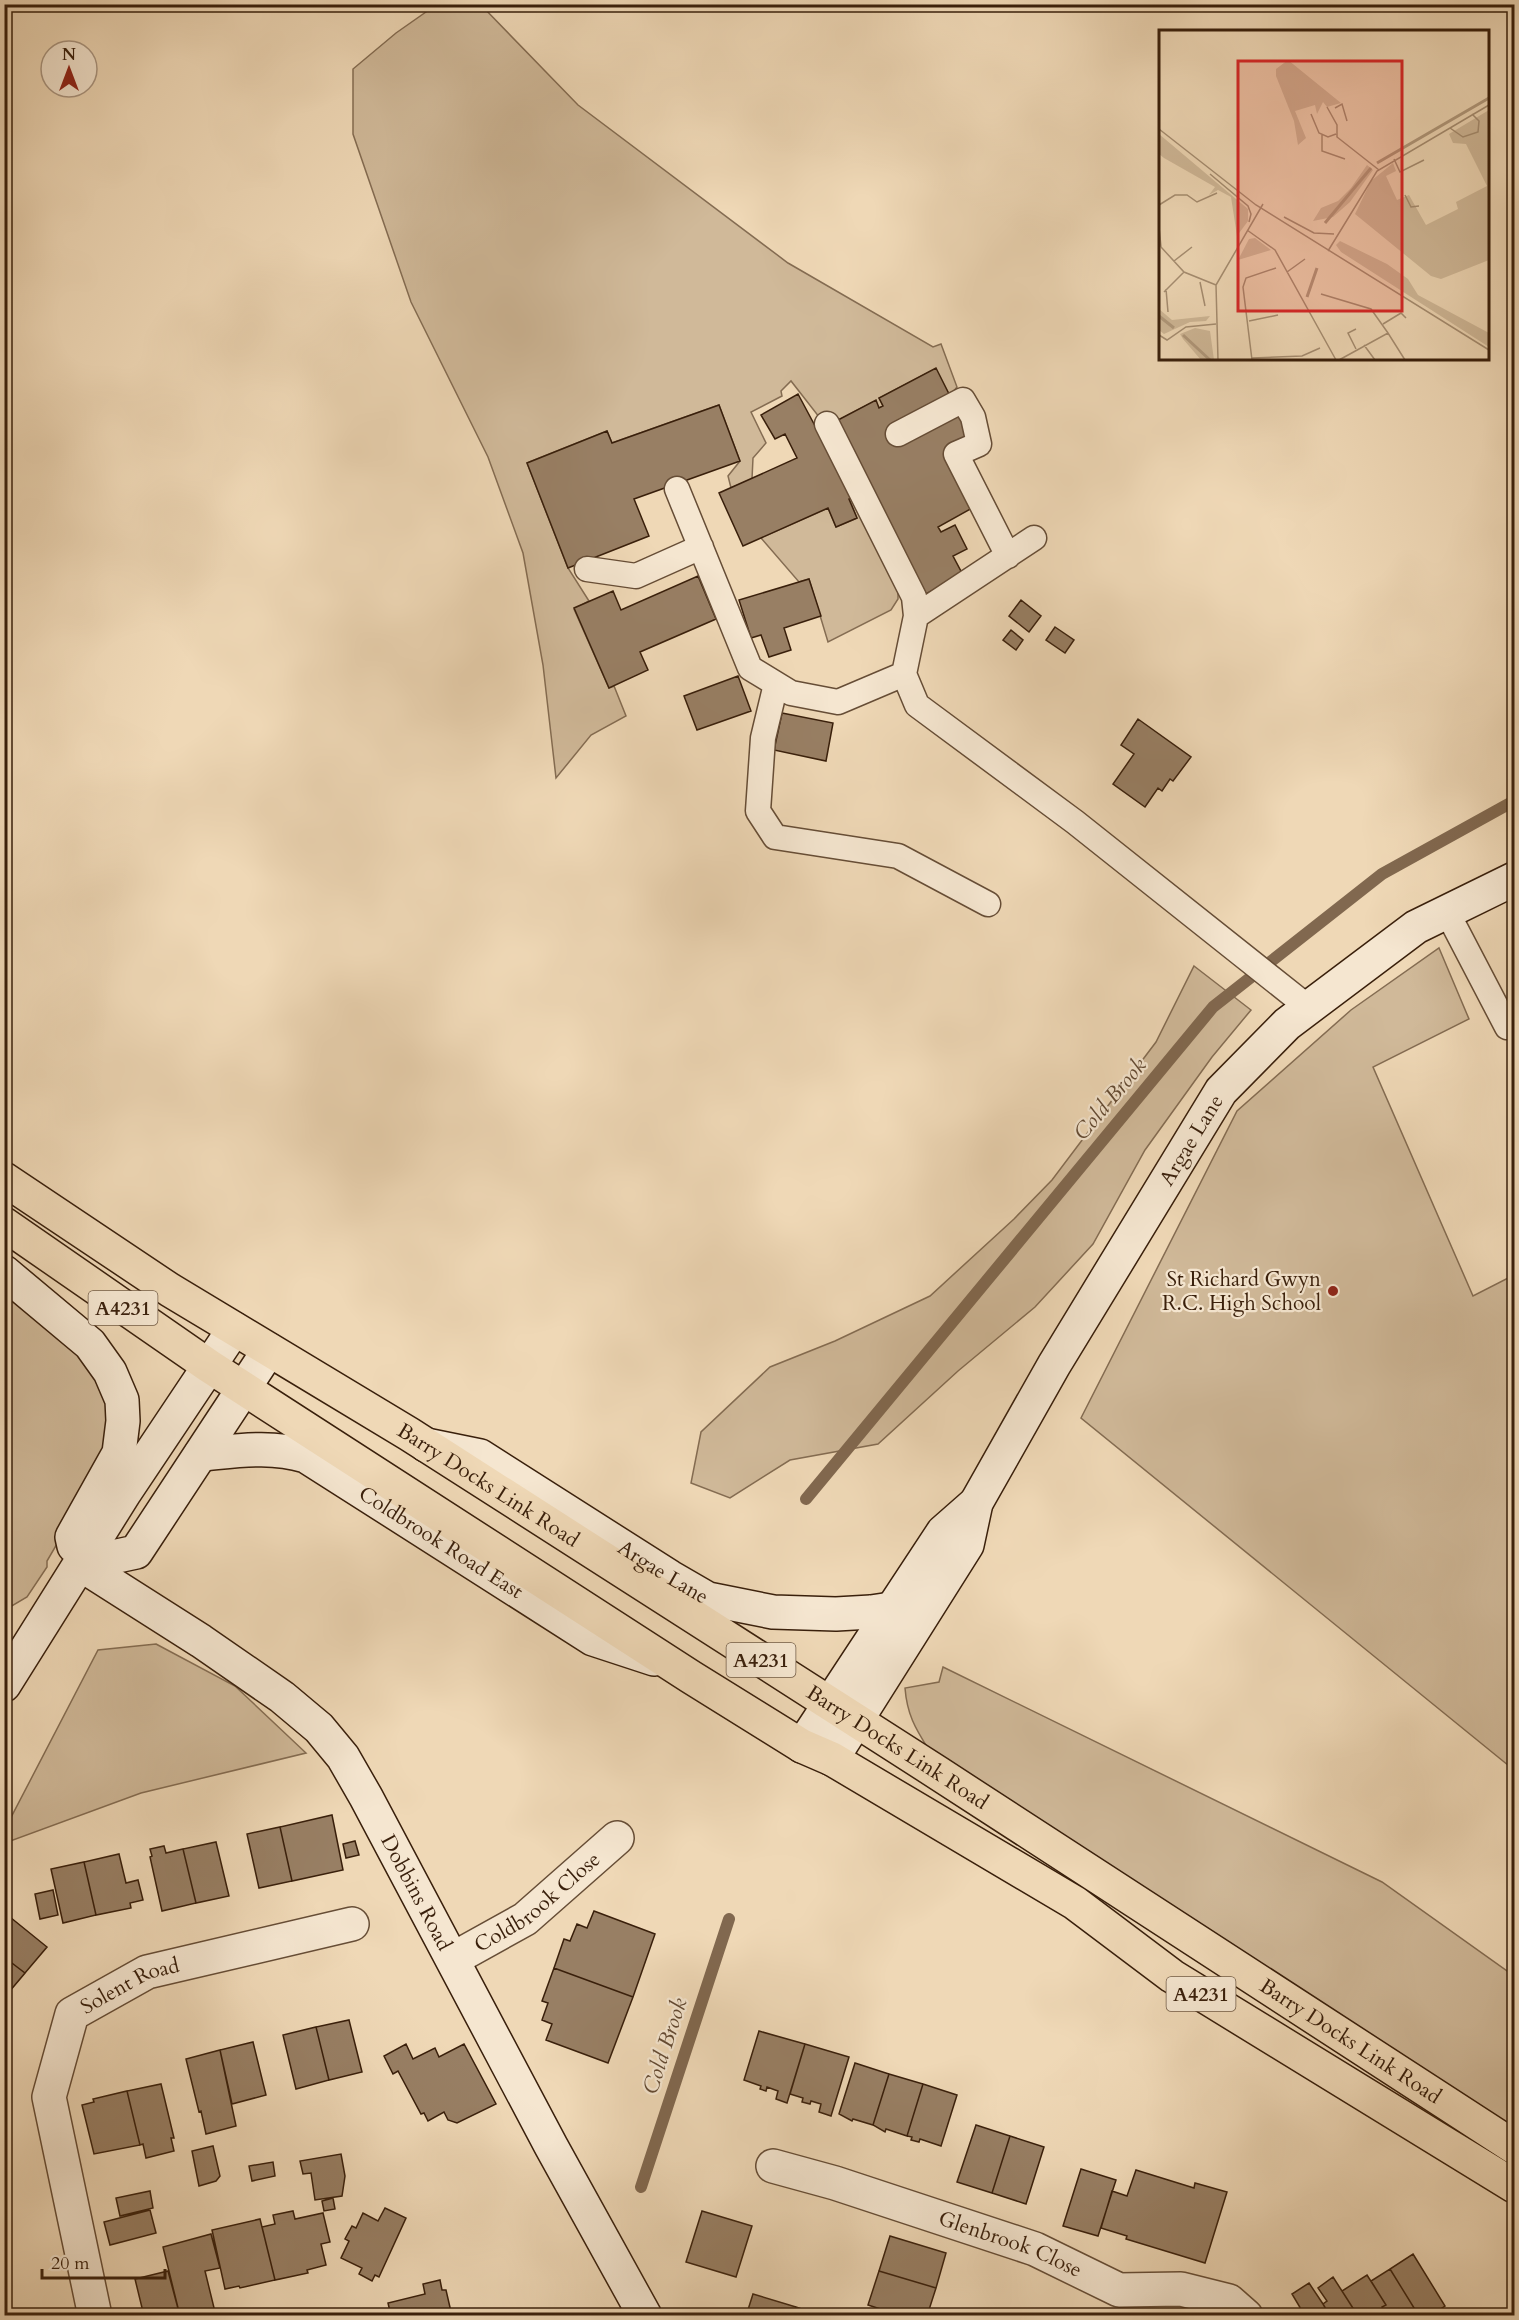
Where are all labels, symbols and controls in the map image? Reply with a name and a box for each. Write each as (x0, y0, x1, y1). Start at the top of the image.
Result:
inset map (1159, 30, 1489, 360)
north arrow (39, 39, 99, 99)
text: N (62, 44, 76, 66)
water label: Cold Brook (1067, 1051, 1153, 1147)
street label: Argae Lane (1152, 1089, 1230, 1191)
place label: St Richard Gwyn R.C. High School (1162, 1265, 1321, 1318)
marker: St Richard Gwyn R.C. High School (1326, 1284, 1340, 1298)
road number: A4231 (88, 1291, 158, 1325)
street label: Barry Docks Link Road (392, 1416, 585, 1554)
street label: Coldbrook Road East (353, 1479, 529, 1606)
street label: Argae Lane (612, 1533, 714, 1611)
road number: A4231 (726, 1643, 795, 1677)
street label: Barry Docks Link Road (801, 1678, 994, 1816)
street label: Dobbins Road (374, 1829, 459, 1956)
street label: Coldbrook Close (469, 1845, 606, 1959)
street label: Solent Road (75, 1950, 182, 2021)
street label: Barry Docks Link Road (1254, 1971, 1447, 2111)
road number: A4231 (1166, 1977, 1236, 2011)
water label: Cold Brook (635, 1994, 695, 2098)
street label: Glenbrook Close (935, 2204, 1087, 2284)
scale bar (42, 2242, 165, 2280)
text: 20 m (51, 2251, 90, 2276)

